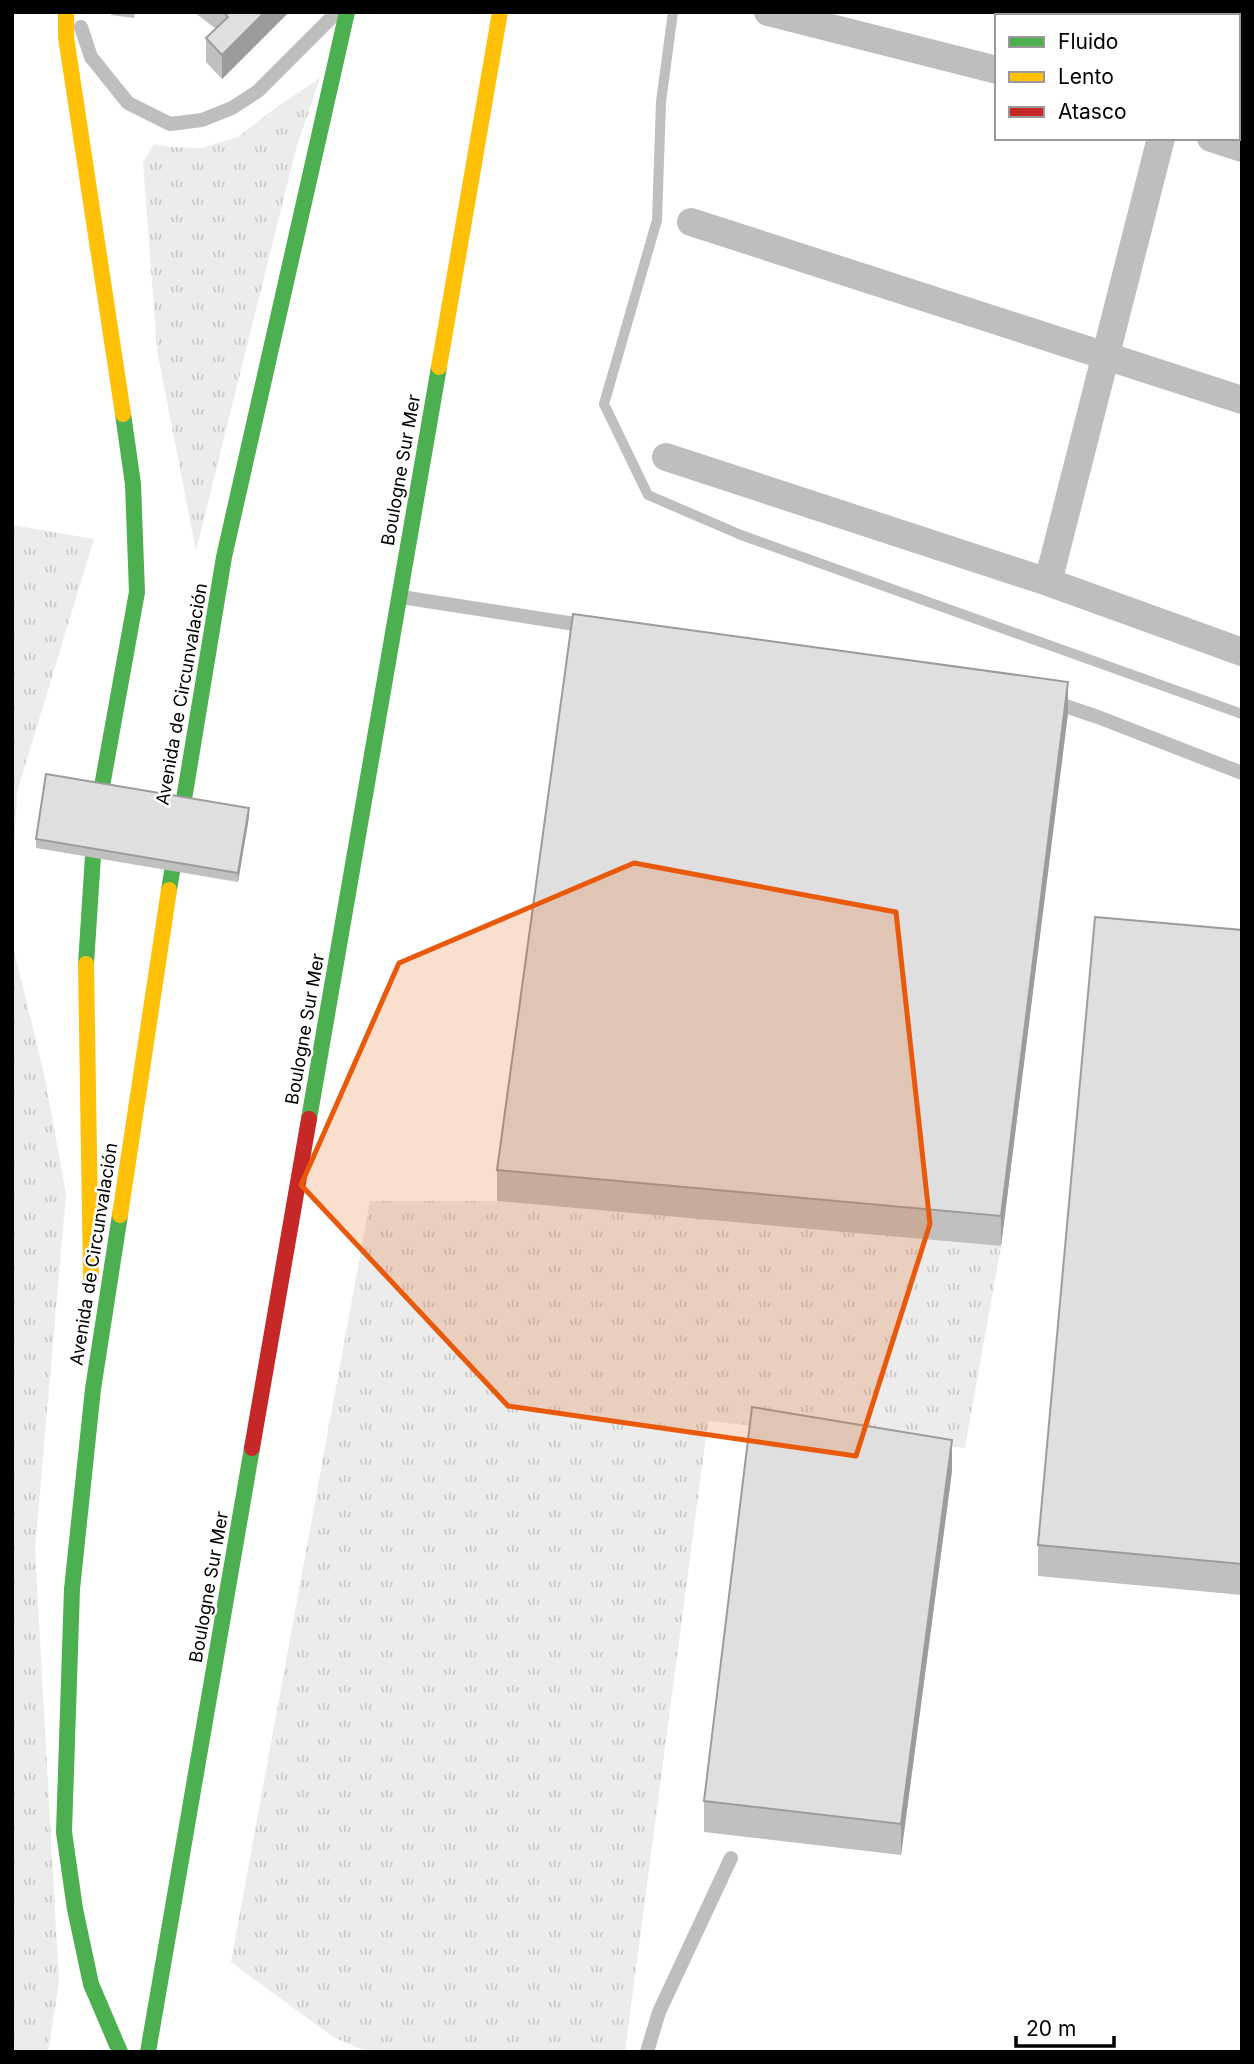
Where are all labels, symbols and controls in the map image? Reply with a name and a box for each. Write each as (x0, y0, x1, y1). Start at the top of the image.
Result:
legend (995, 14, 1240, 140)
text: Fluido (1058, 29, 1118, 54)
text: Lento (1058, 64, 1114, 89)
text: Atasco (1058, 99, 1127, 124)
street label: Boulogne Sur Mer (377, 392, 424, 547)
street label: Avenida de Circunvalación (152, 581, 211, 807)
street label: Boulogne Sur Mer (281, 951, 328, 1106)
street label: Avenida de Circunvalación (66, 1141, 121, 1367)
street label: Boulogne Sur Mer (185, 1509, 232, 1664)
scale bar (1016, 2004, 1114, 2048)
text: 20 m (1026, 2016, 1076, 2041)

